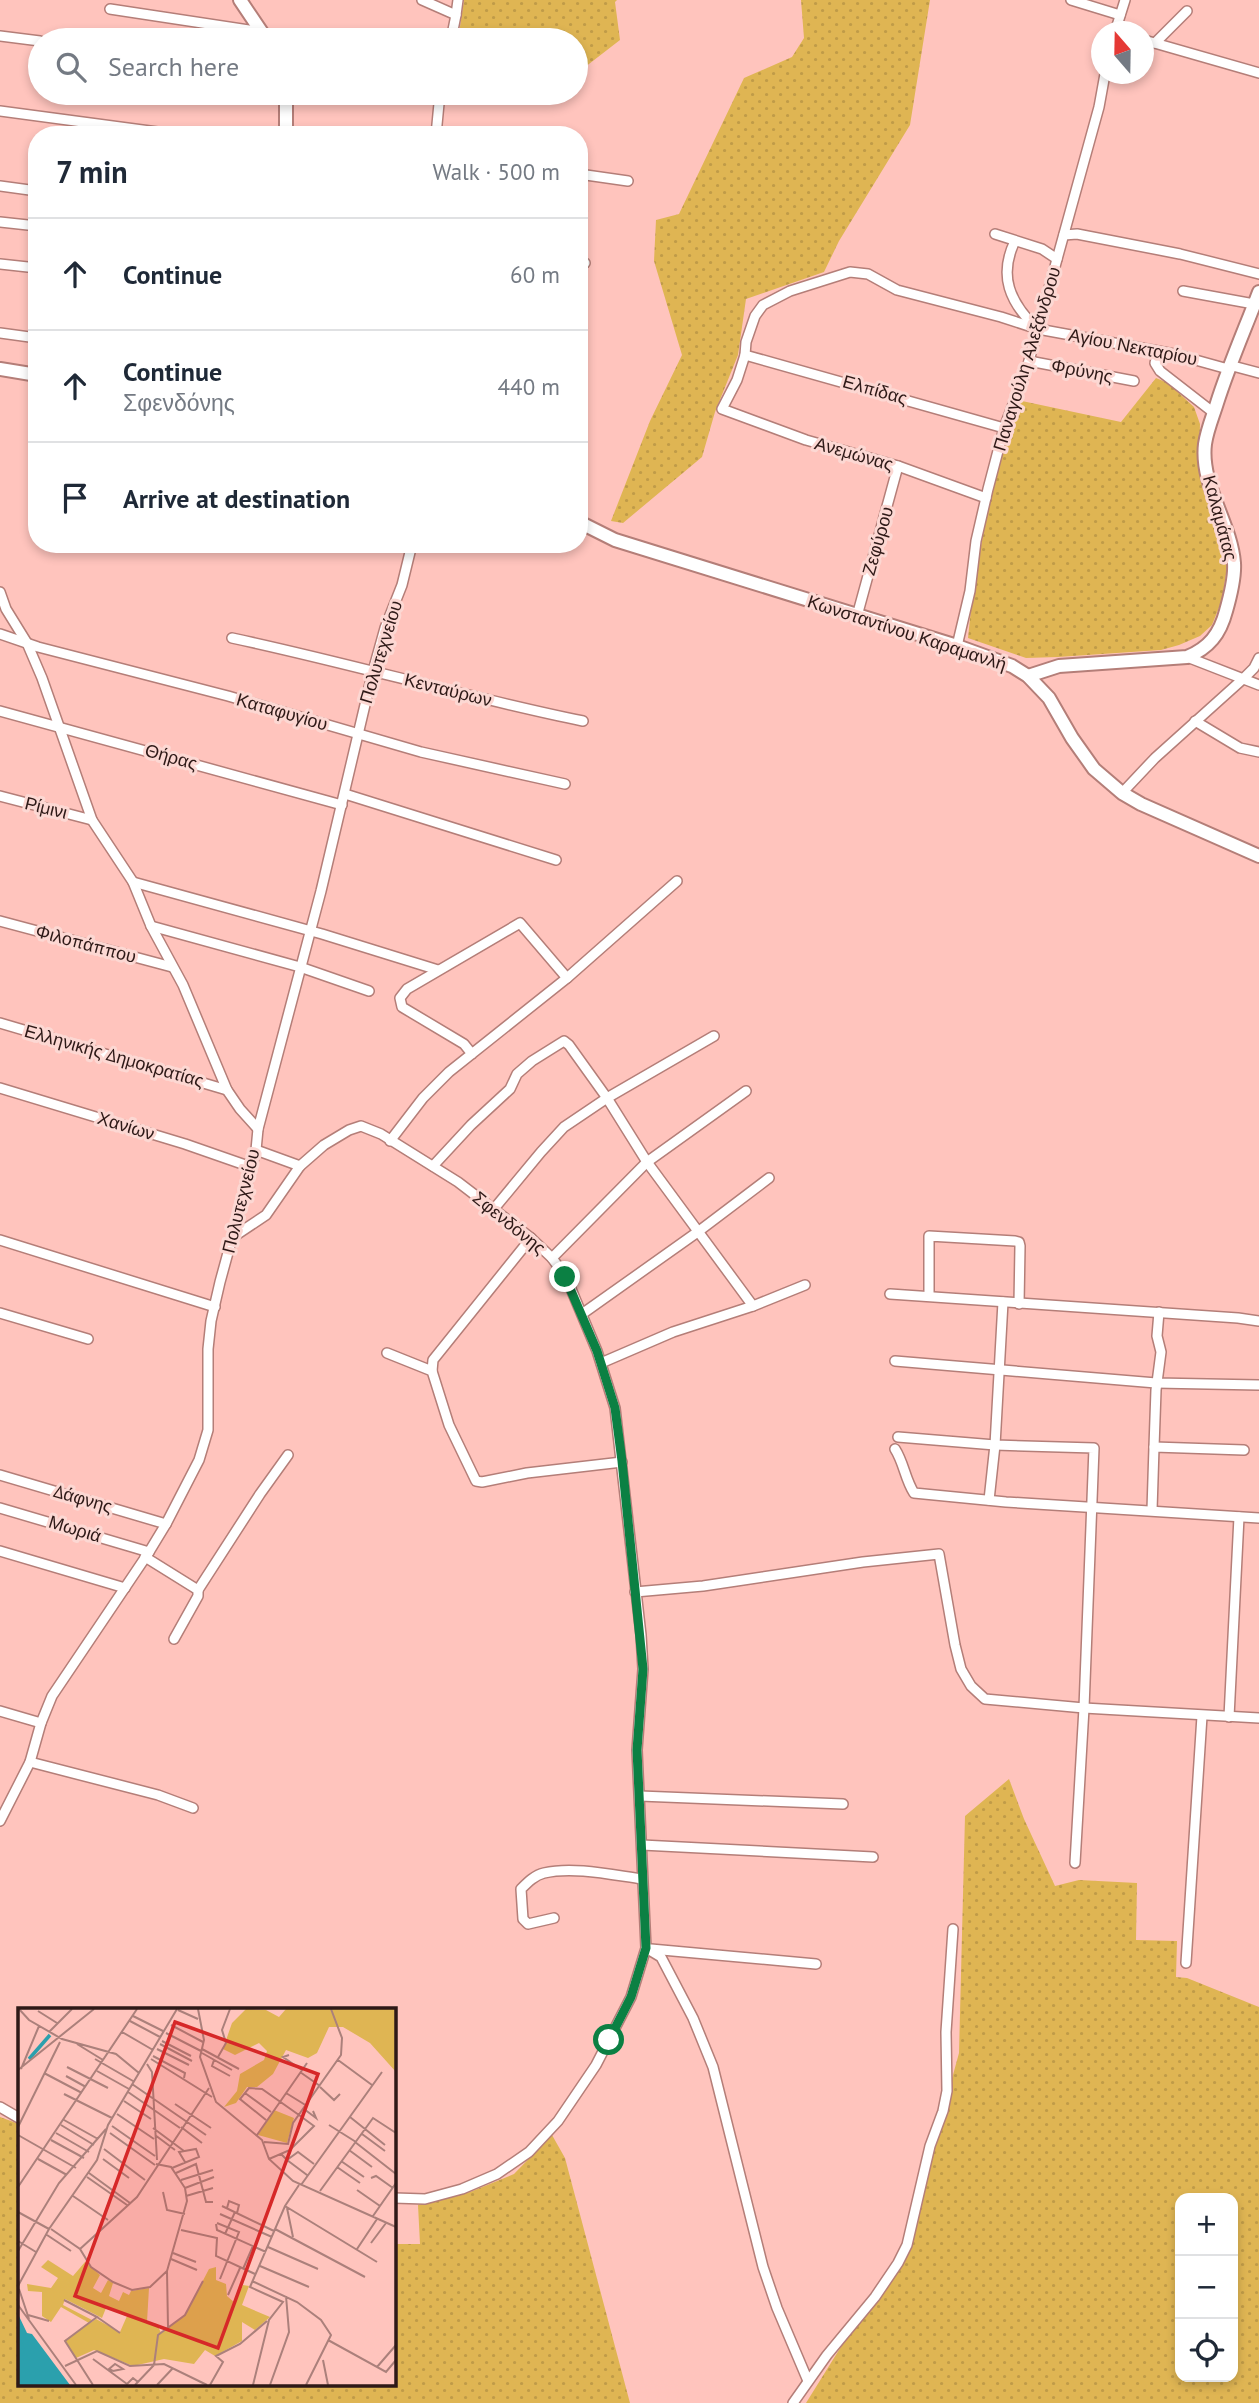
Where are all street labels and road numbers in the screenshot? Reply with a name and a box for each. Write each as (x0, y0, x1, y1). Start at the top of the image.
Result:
street label: Παναγούλη Αλεξάνδρου (988, 264, 1066, 454)
street label: Αγίου Νεκταρίου (1067, 323, 1199, 370)
street label: Φρύνης (1049, 353, 1115, 388)
street label: Ελπίδας (840, 369, 910, 410)
street label: Ανεμώνας (812, 431, 896, 476)
street label: Καλαμάτας (1198, 473, 1243, 563)
street label: Ζεφύρου (857, 504, 898, 578)
street label: Κωνσταντίνου Καραμανλή (805, 589, 1010, 676)
street label: Πολυτεχνείου (354, 598, 407, 706)
street label: Κενταύρων (402, 668, 494, 711)
street label: Καταφυγίου (234, 688, 330, 736)
street label: Θήρας (142, 738, 200, 775)
street label: Ρίμινι (23, 791, 70, 824)
street label: Φιλοπάππου (33, 919, 139, 968)
street label: Ελληνικής Δημοκρατίας (22, 1019, 207, 1092)
street label: Χανίων (95, 1106, 157, 1145)
street label: Πολυτεχνείου (216, 1146, 265, 1255)
street label: Σφενδόνης (468, 1186, 551, 1259)
street label: Δάφνης (51, 1479, 115, 1518)
street label: Μωριά (46, 1510, 104, 1547)

